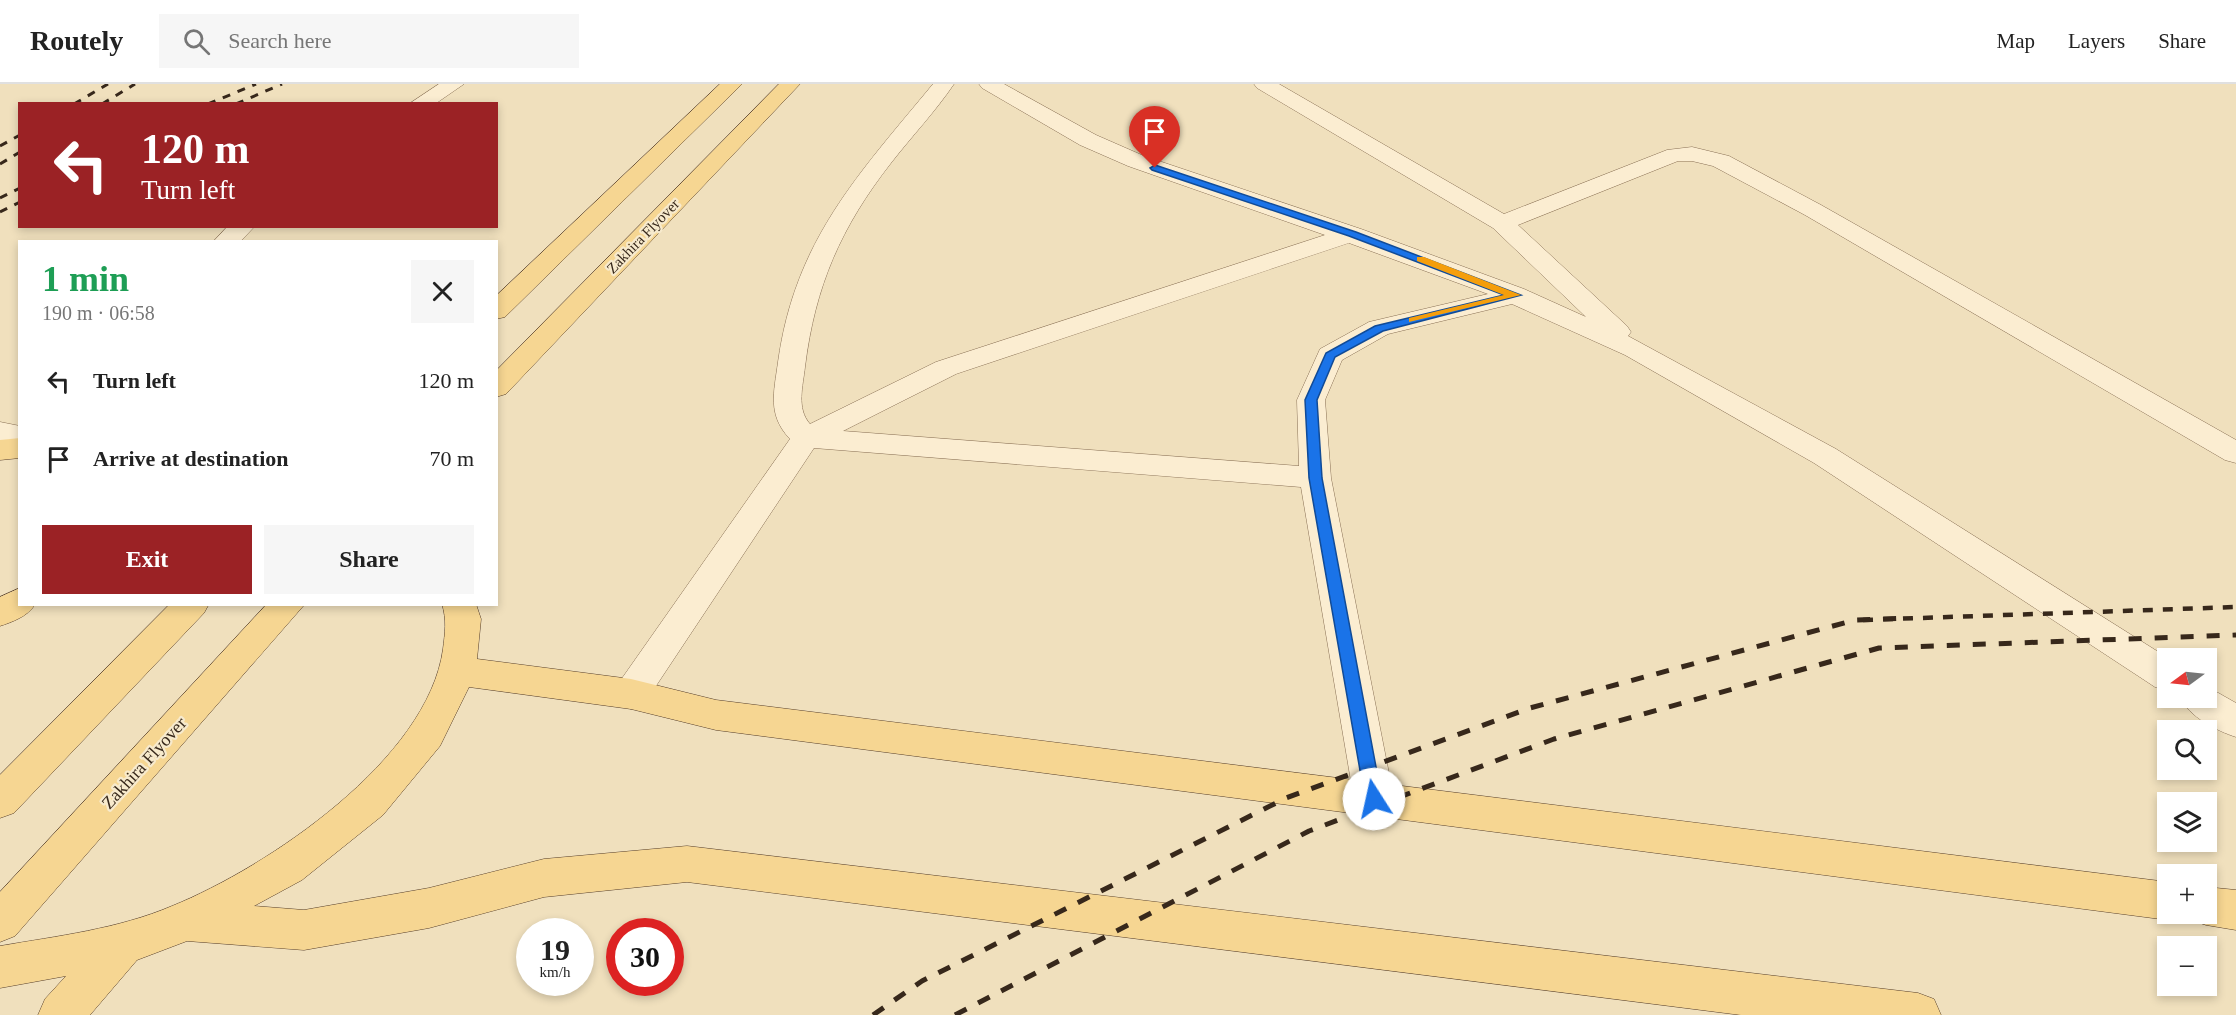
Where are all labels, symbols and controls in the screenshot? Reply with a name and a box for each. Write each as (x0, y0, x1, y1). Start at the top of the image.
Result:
search box (159, 14, 579, 68)
text: Routely (30, 25, 123, 56)
icon: search (180, 25, 213, 58)
text: Search here (228, 28, 332, 53)
text: Map (1997, 29, 2035, 53)
text: Layers (2068, 29, 2125, 53)
text: Share (2158, 29, 2206, 53)
pin (1129, 106, 1180, 168)
icon: arrive (1138, 115, 1171, 148)
icon: left (42, 126, 120, 204)
text: 120 m (141, 126, 250, 172)
text: Turn left (141, 175, 235, 205)
street label: Zakhira Flyover (604, 196, 682, 276)
text: 1 min (42, 259, 129, 299)
button: close (411, 260, 474, 323)
text: 190 m · 06:58 (42, 302, 155, 324)
icon: left (42, 365, 75, 398)
text: Turn left (93, 368, 176, 393)
text: 120 m (418, 368, 474, 393)
icon: arrive (42, 443, 75, 476)
text: Arrive at destination (93, 446, 289, 471)
text: 70 m (429, 446, 474, 471)
button: Exit (42, 525, 252, 594)
button: Share (264, 525, 474, 594)
north arrow (2157, 648, 2217, 708)
map controls (2157, 648, 2217, 996)
street label: Zakhira Flyover (98, 713, 190, 813)
button: search (2157, 720, 2217, 780)
position arrow (1342, 767, 1406, 831)
button: layers (2157, 792, 2217, 852)
button: + (2157, 864, 2217, 924)
speed limit sign: 30 (606, 918, 684, 996)
text: 19 (540, 933, 570, 966)
button: − (2157, 936, 2217, 996)
text: km/h (540, 964, 570, 980)

